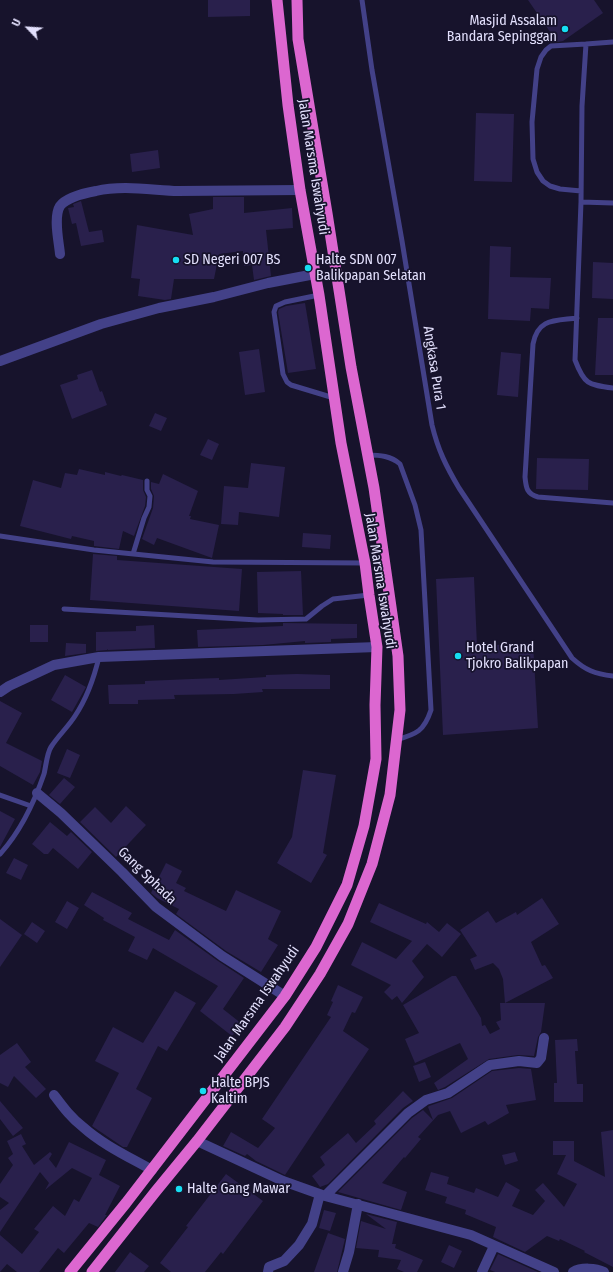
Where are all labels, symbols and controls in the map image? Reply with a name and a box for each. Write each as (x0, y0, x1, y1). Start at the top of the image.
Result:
north arrow (8, 8, 48, 48)
place label: Masjid Assalam Bandara Sepinggan (447, 13, 557, 46)
text: U (9, 17, 24, 28)
marker: Masjid Assalam Bandara Sepinggan (560, 24, 570, 34)
street label: Jalan Marsma Iswahyudi (294, 98, 332, 236)
place label: SD Negeri 007 BS (184, 252, 280, 268)
place label: Halte SDN 007 Balikpapan Selatan (316, 252, 426, 284)
marker: SD Negeri 007 BS (171, 255, 181, 265)
marker: Halte SDN 007 Balikpapan Selatan (303, 263, 313, 273)
street label: Angkasa Pura 1 (419, 325, 449, 411)
street label: Jalan Marsma Iswahyudi (361, 512, 399, 650)
place label: Hotel Grand Tjokro Balikpapan (466, 640, 568, 672)
marker: Hotel Grand Tjokro Balikpapan (453, 651, 463, 661)
street label: Gang Sphada (114, 844, 180, 908)
street label: Jalan Marsma Iswahyudi (211, 943, 303, 1065)
place label: Halte BPJS Kaltim (211, 1075, 270, 1108)
marker: Halte BPJS Kaltim (198, 1086, 208, 1096)
place label: Halte Gang Mawar (187, 1181, 290, 1197)
marker: Halte Gang Mawar (174, 1184, 184, 1194)

